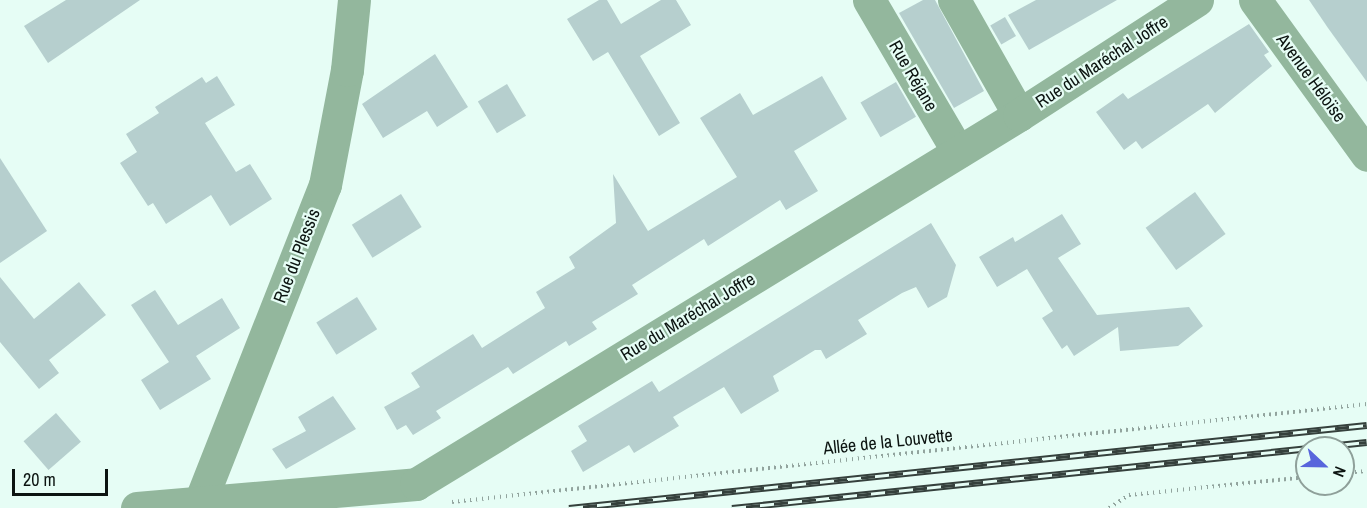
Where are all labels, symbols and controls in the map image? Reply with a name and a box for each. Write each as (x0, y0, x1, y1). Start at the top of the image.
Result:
street label: Rue du Maréchal Joffre (1032, 11, 1172, 113)
street label: Avenue Héloïse (1272, 30, 1350, 126)
street label: Rue Réjane (884, 37, 942, 115)
street label: Rue du Plessis (269, 206, 325, 306)
street label: Rue du Maréchal Joffre (617, 268, 759, 366)
street label: Allée de la Louvette (822, 424, 954, 460)
north arrow (1295, 436, 1355, 496)
scale bar (15, 457, 111, 495)
text: N (1328, 463, 1352, 481)
text: 20 m (23, 467, 56, 492)

